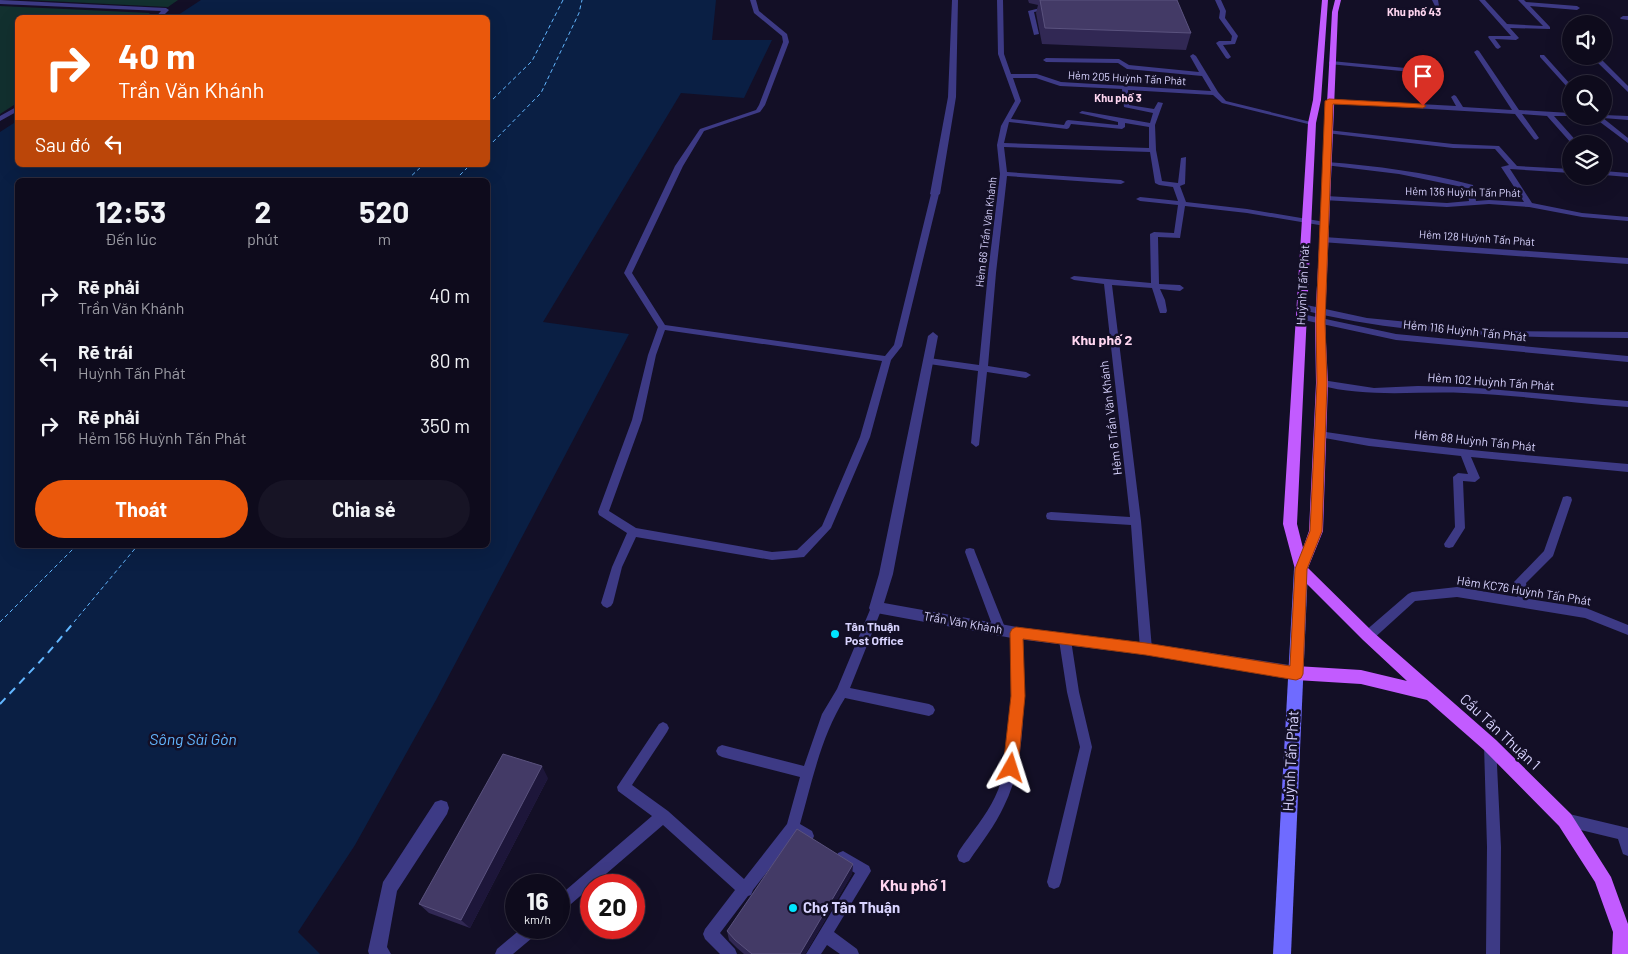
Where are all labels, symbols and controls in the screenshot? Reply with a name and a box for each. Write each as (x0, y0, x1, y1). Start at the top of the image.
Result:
district label: Khu phố 43 (1387, 5, 1441, 18)
map controls (1562, 15, 1612, 185)
button: sound (1562, 15, 1612, 65)
text: 40 m (118, 34, 195, 76)
icon: right (35, 35, 100, 100)
pin (1402, 55, 1444, 106)
icon: arrive (1409, 62, 1437, 90)
street label: Hẻm 205 Huỳnh Tấn Phát (1068, 68, 1186, 87)
button: search (1562, 75, 1612, 125)
text: Trần Văn Khánh (118, 76, 264, 102)
district label: Khu phố 3 (1094, 91, 1142, 104)
icon: left (100, 130, 128, 158)
text: Sau đó (35, 133, 90, 156)
button: layers (1562, 135, 1612, 185)
street label: Hẻm 66 Trần Văn Khánh (972, 176, 999, 288)
street label: Hẻm 136 Huỳnh Tấn Phát (1405, 184, 1521, 199)
text: 12:53 (96, 193, 166, 229)
text: 2 (254, 193, 271, 229)
text: 520 (359, 193, 409, 229)
street label: Hẻm 128 Huỳnh Tấn Phát (1419, 227, 1535, 248)
text: Đến lúc (105, 229, 157, 248)
text: phút (247, 229, 279, 248)
text: m (378, 229, 391, 248)
street label: Huỳnh Tấn Phát (1293, 244, 1311, 326)
text: Rẽ phải (78, 275, 140, 298)
icon: right (35, 282, 63, 310)
text: 40 m (429, 284, 470, 307)
text: Trần Văn Khánh (78, 298, 184, 317)
street label: Hẻm 116 Huỳnh Tấn Phát (1403, 317, 1528, 343)
district label: Khu phố 2 (1072, 331, 1133, 348)
text: Rẽ trái (78, 340, 133, 363)
icon: left (35, 347, 63, 375)
text: 80 m (430, 349, 470, 372)
street label: Hẻm 6 Trần Văn Khánh (1096, 360, 1124, 476)
text: Huỳnh Tấn Phát (78, 363, 186, 382)
street label: Hẻm 102 Huỳnh Tấn Phát (1427, 370, 1555, 392)
text: Rẽ phải (78, 405, 140, 428)
icon: right (35, 412, 63, 440)
text: 350 m (420, 414, 470, 437)
street label: Hẻm 88 Huỳnh Tấn Phát (1414, 427, 1537, 453)
text: Hẻm 156 Huỳnh Tấn Phát (78, 428, 246, 447)
button: Thoát (35, 480, 248, 538)
button: Chia sẻ (258, 480, 470, 538)
street label: Hẻm KC76 Huỳnh Tấn Phát (1456, 572, 1592, 608)
street label: Trần Văn Khánh (923, 608, 1004, 636)
place label: Tân Thuận Post Office (845, 619, 904, 647)
marker: Tân Thuận Post Office (829, 628, 841, 640)
street label: Cầu Tân Thuận 1 (1457, 689, 1545, 773)
street label: Huỳnh Tấn Phát (1278, 710, 1302, 812)
water label: Sông Sài Gòn (149, 729, 237, 748)
position arrow (984, 741, 1036, 793)
speed limit sign: 20 (580, 874, 645, 939)
district label: Khu phố 1 (880, 875, 946, 894)
text: 16 (526, 885, 549, 915)
place label: Chợ Tân Thuận (803, 898, 900, 916)
marker: Chợ Tân Thuận (787, 902, 799, 914)
text: km/h (524, 912, 551, 926)

